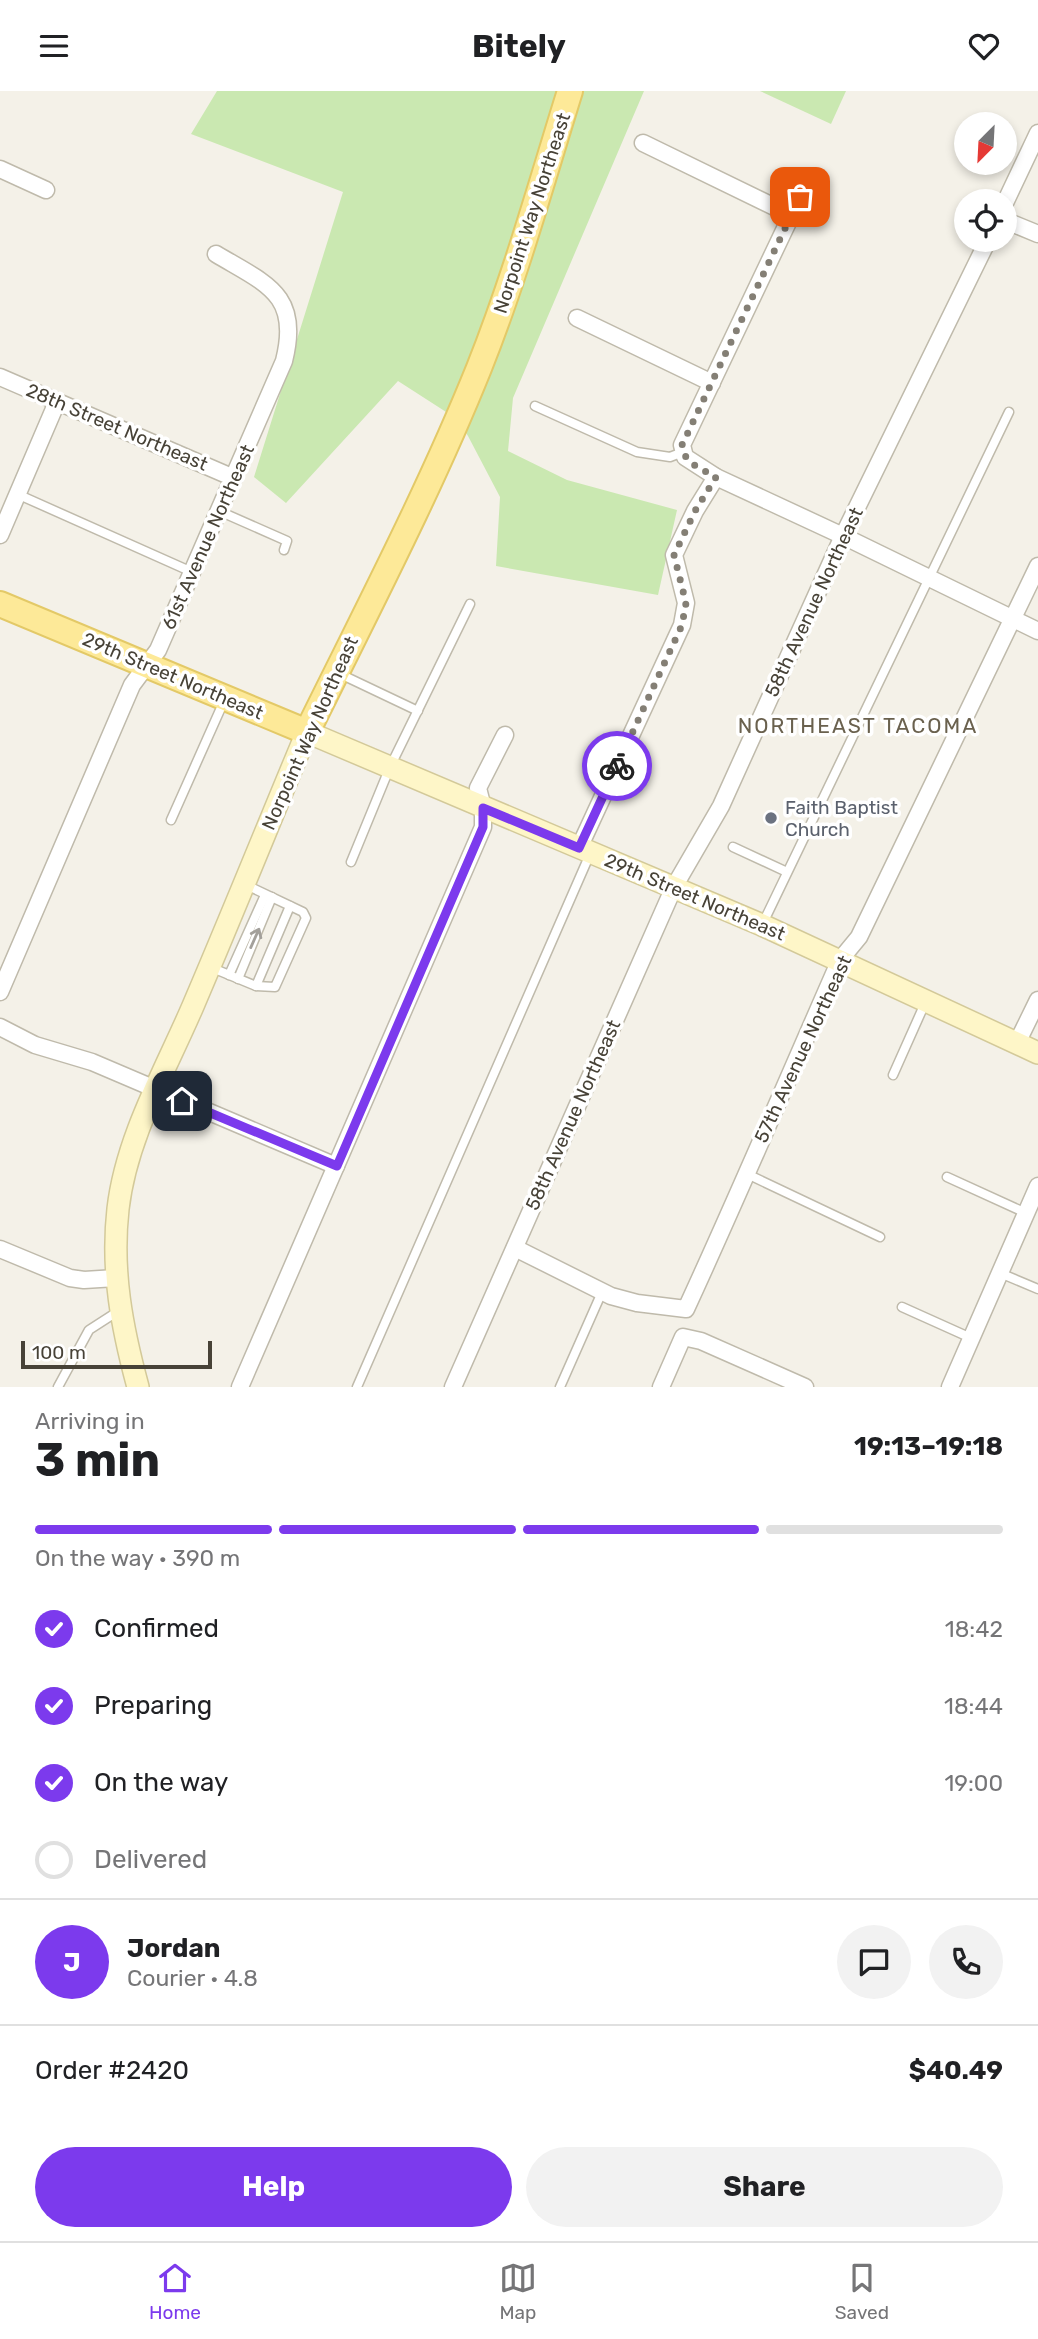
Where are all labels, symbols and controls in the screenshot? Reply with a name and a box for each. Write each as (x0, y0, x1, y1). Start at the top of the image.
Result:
icon: menu (35, 27, 73, 65)
text: Bitely (472, 27, 566, 65)
icon: heart (965, 27, 1003, 65)
street label: Norpoint Way Northeast (489, 109, 575, 316)
north arrow (954, 112, 1017, 175)
map controls (954, 112, 1017, 252)
pin (770, 167, 830, 227)
icon: bag (781, 178, 819, 216)
button: locate (954, 189, 1017, 252)
street label: 28th Street Northeast (23, 378, 212, 476)
street label: 61st Avenue Northeast (157, 440, 259, 633)
street label: 58th Avenue Northeast (760, 503, 868, 700)
street label: 29th Street Northeast (79, 627, 267, 725)
street label: Norpoint Way Northeast (257, 632, 363, 833)
district label: NORTHEAST TACOMA (738, 713, 978, 738)
courier (582, 731, 652, 801)
icon: bike (598, 747, 636, 785)
place label: Faith Baptist Church (785, 796, 898, 841)
marker: Faith Baptist Church (763, 810, 779, 826)
street label: 29th Street Northeast (601, 848, 789, 946)
one-way arrow (249, 928, 262, 950)
street label: 57th Avenue Northeast (749, 951, 857, 1146)
street label: 58th Avenue Northeast (521, 1016, 626, 1214)
pin (152, 1071, 212, 1131)
icon: home (163, 1082, 201, 1120)
scale bar (21, 1338, 212, 1370)
text: 100 m (32, 1341, 86, 1364)
text: Arriving in (35, 1407, 145, 1435)
text: 19:13–19:18 (854, 1431, 1003, 1462)
text: 3 min (35, 1433, 160, 1488)
text: On the way · 390 m (35, 1544, 240, 1572)
icon: check (35, 1610, 73, 1648)
text: Confirmed (94, 1613, 219, 1644)
text: 18:42 (945, 1615, 1003, 1643)
icon: check (35, 1687, 73, 1725)
text: Preparing (94, 1690, 212, 1721)
text: 18:44 (944, 1692, 1003, 1720)
icon: check (35, 1764, 73, 1802)
text: On the way (94, 1767, 228, 1798)
text: 19:00 (944, 1769, 1003, 1797)
text: Delivered (94, 1844, 207, 1875)
button: chat (837, 1925, 911, 1999)
button: phone (929, 1925, 1003, 1999)
text: Jordan (127, 1933, 220, 1964)
text: J (63, 1947, 81, 1978)
text: Courier · 4.8 (127, 1964, 258, 1992)
text: Order #2420 (35, 2055, 189, 2086)
text: $40.49 (909, 2055, 1003, 2086)
button: Help (35, 2147, 512, 2227)
button: Share (526, 2147, 1003, 2227)
tab: Home (149, 2259, 201, 2324)
tab: Map (499, 2259, 537, 2324)
tab: Saved (835, 2259, 889, 2324)

